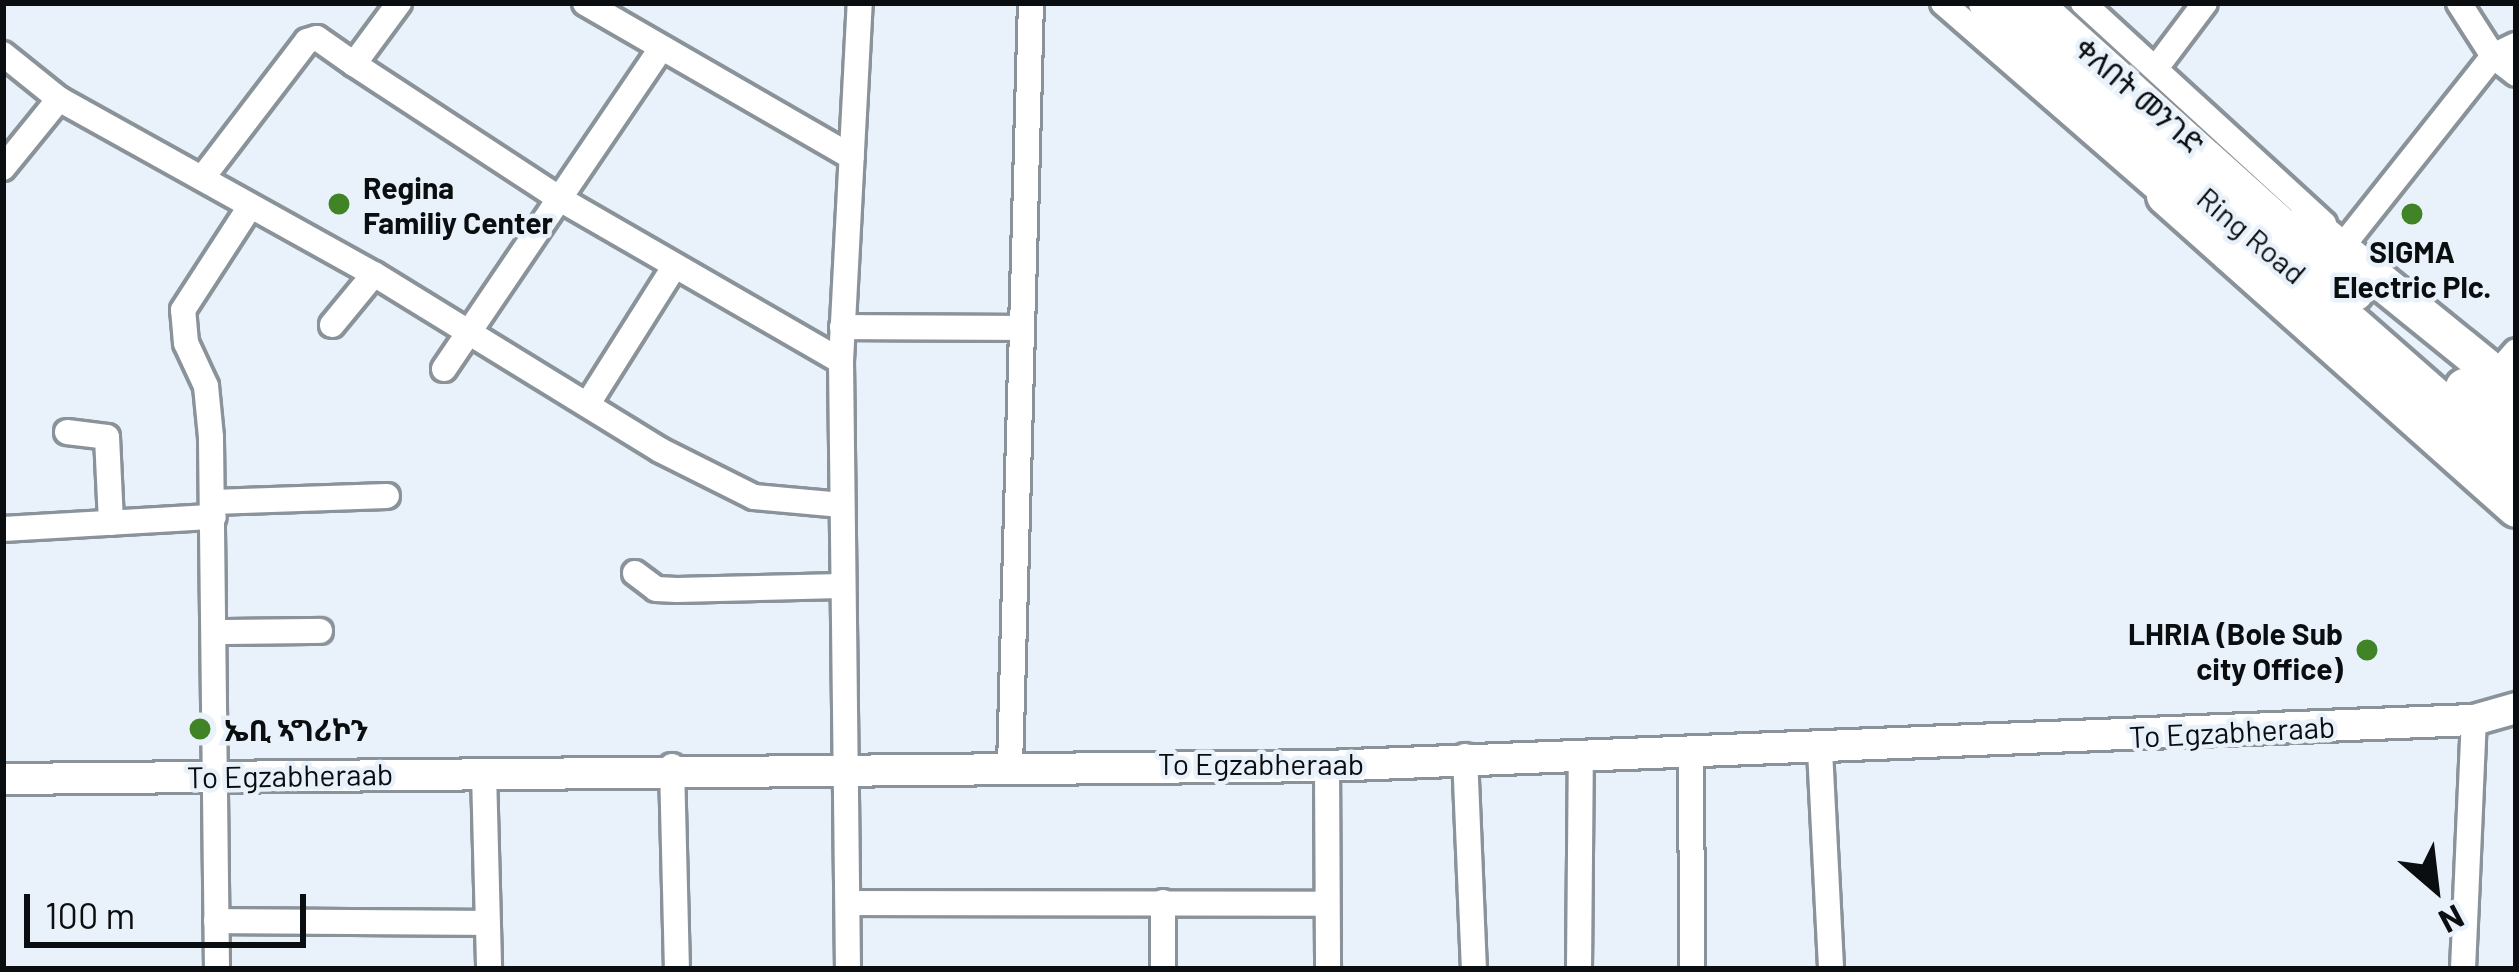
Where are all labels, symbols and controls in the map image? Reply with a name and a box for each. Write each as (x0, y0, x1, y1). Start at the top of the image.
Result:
street label: ቀለበት መንገድ (2068, 29, 2212, 161)
place label: Regina Familiy Center (363, 169, 553, 240)
street label: Ring Road (2190, 179, 2314, 291)
marker: Regina Familiy Center (326, 191, 352, 217)
marker: SIGMA Electric Plc. (2399, 201, 2425, 227)
place label: SIGMA Electric Plc. (2333, 233, 2491, 304)
place label: LHRIA (Bole Sub city Office) (2128, 615, 2343, 686)
marker: LHRIA (Bole Sub city Office) (2354, 637, 2380, 663)
street label: To Egzabheraab (2128, 708, 2336, 754)
place label: ኤቢ ኣግሪኮን (224, 711, 369, 747)
marker: ኤቢ ኣግሪኮን (187, 716, 213, 742)
street label: To Egzabheraab (1158, 745, 1364, 781)
street label: To Egzabheraab (187, 755, 393, 795)
north arrow (2375, 828, 2495, 948)
scale bar (30, 870, 312, 944)
text: 100 m (45, 893, 135, 936)
text: N (2433, 897, 2471, 943)

